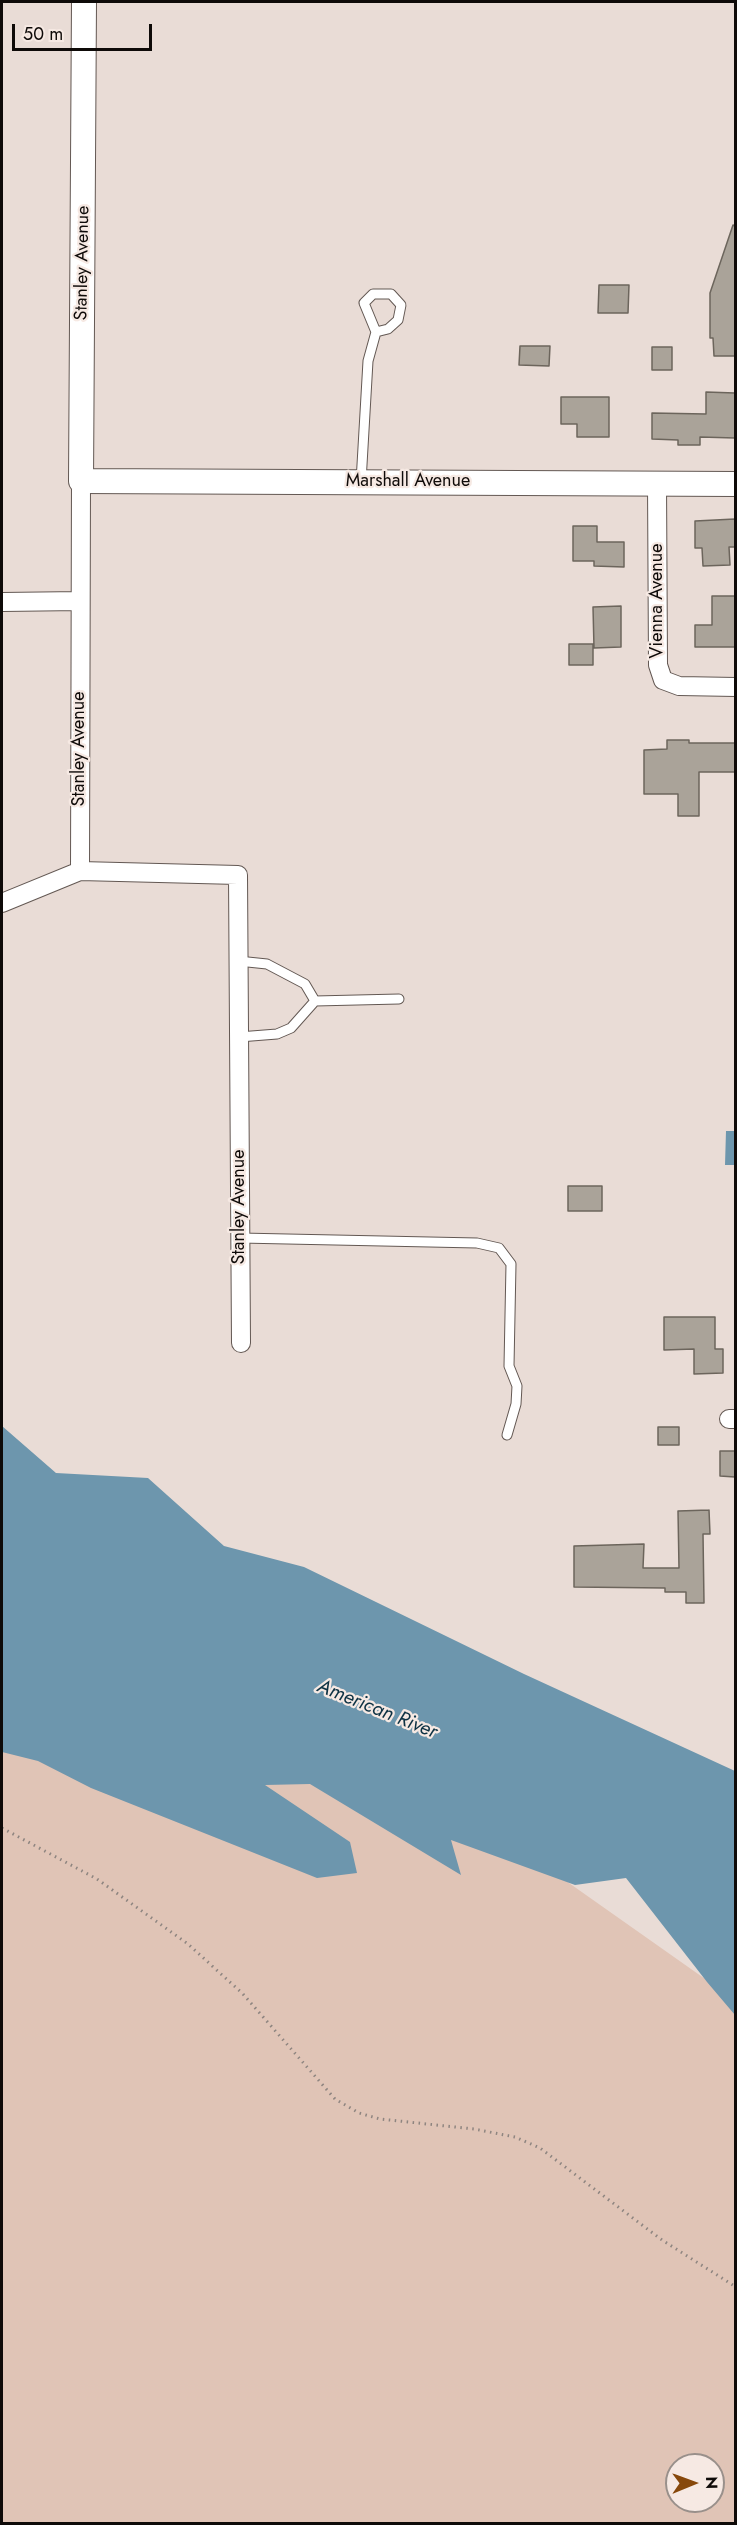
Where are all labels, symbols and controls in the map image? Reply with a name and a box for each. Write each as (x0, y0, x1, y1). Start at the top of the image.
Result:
scale bar (15, 12, 154, 50)
text: 50 m (23, 21, 63, 47)
street label: Stanley Avenue (71, 205, 95, 321)
street label: Marshall Avenue (346, 471, 470, 493)
street label: Vienna Avenue (647, 544, 669, 658)
street label: Stanley Avenue (69, 692, 91, 806)
street label: Stanley Avenue (229, 1150, 251, 1264)
water label: American River (314, 1675, 440, 1745)
north arrow (665, 2453, 725, 2513)
text: N (700, 2476, 723, 2489)

